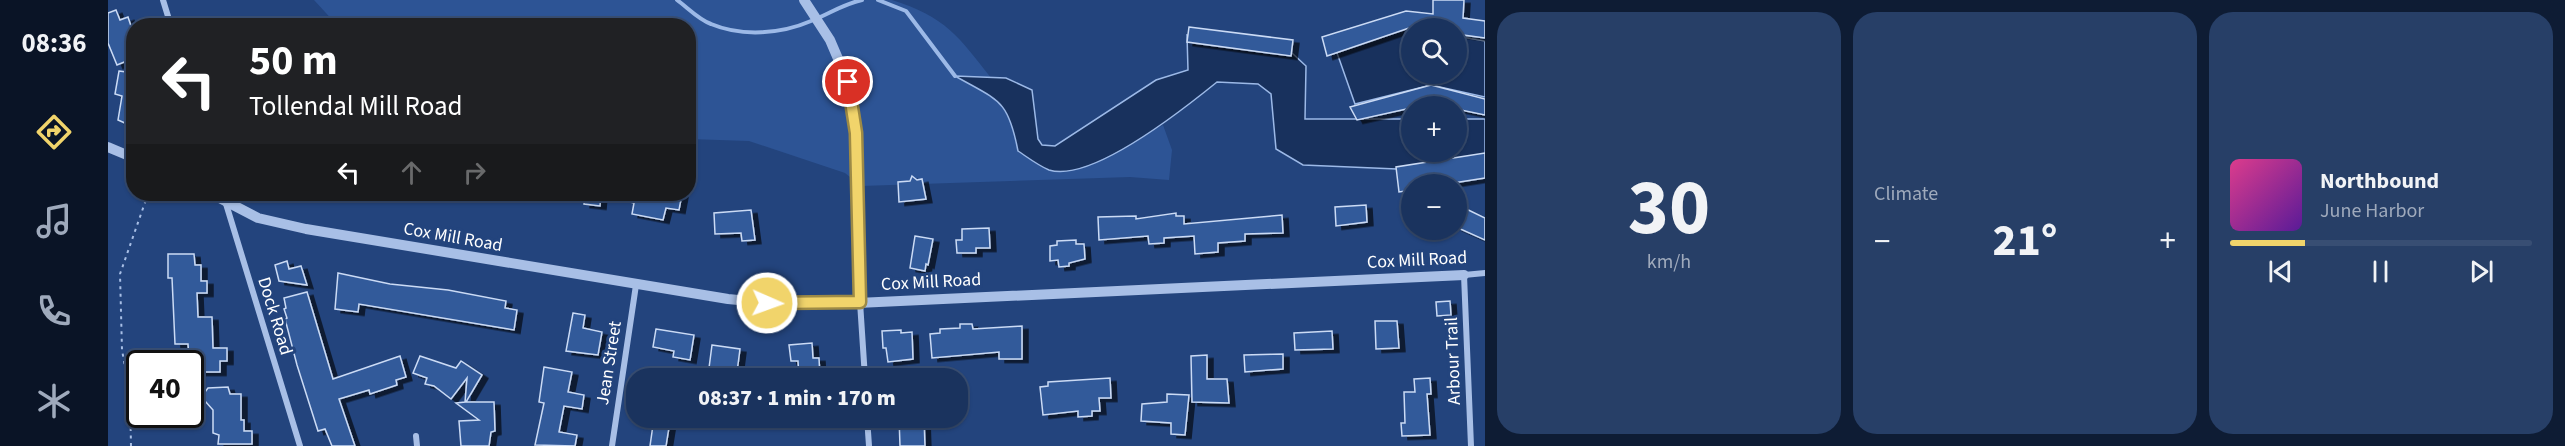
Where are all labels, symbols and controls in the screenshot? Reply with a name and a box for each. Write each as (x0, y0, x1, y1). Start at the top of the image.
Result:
map controls (1401, 18, 1467, 240)
button: search (1401, 18, 1467, 84)
text: 08:36 (21, 24, 87, 63)
text: 50 m (249, 31, 338, 91)
icon: left (150, 42, 228, 120)
pin (822, 56, 873, 107)
icon: arrive (831, 65, 864, 98)
text: Tollendal Mill Road (249, 87, 463, 126)
button: + (1401, 96, 1467, 162)
icon: directions (33, 111, 75, 153)
text: 30 (1628, 153, 1710, 264)
icon: left (332, 156, 365, 189)
icon: ahead (395, 156, 428, 189)
icon: right (458, 156, 491, 189)
text: Northbound (2320, 165, 2439, 197)
button: − (1401, 174, 1467, 240)
text: Climate (1874, 180, 1938, 208)
text: June Harbor (2320, 197, 2424, 225)
icon: music (33, 200, 75, 242)
text: 21° (1993, 209, 2057, 273)
street label: Cox Mill Road (401, 216, 505, 258)
text: − (1874, 218, 1890, 265)
text: + (2160, 218, 2176, 265)
street label: Cox Mill Road (1366, 245, 1468, 275)
text: km/h (1647, 248, 1691, 276)
icon: previous (2264, 255, 2297, 288)
icon: pause (2364, 255, 2397, 288)
icon: next (2465, 255, 2498, 288)
street label: Cox Mill Road (880, 267, 982, 297)
position arrow (735, 271, 799, 335)
street label: Dock Road (251, 274, 299, 358)
icon: phone (33, 290, 75, 332)
street label: Arbour Trail (1439, 317, 1467, 405)
street label: Jean Street (590, 319, 628, 407)
speed limit sign: 40 (126, 350, 204, 428)
icon: climate (33, 380, 75, 422)
text: 08:37 · 1 min · 170 m (698, 382, 896, 414)

